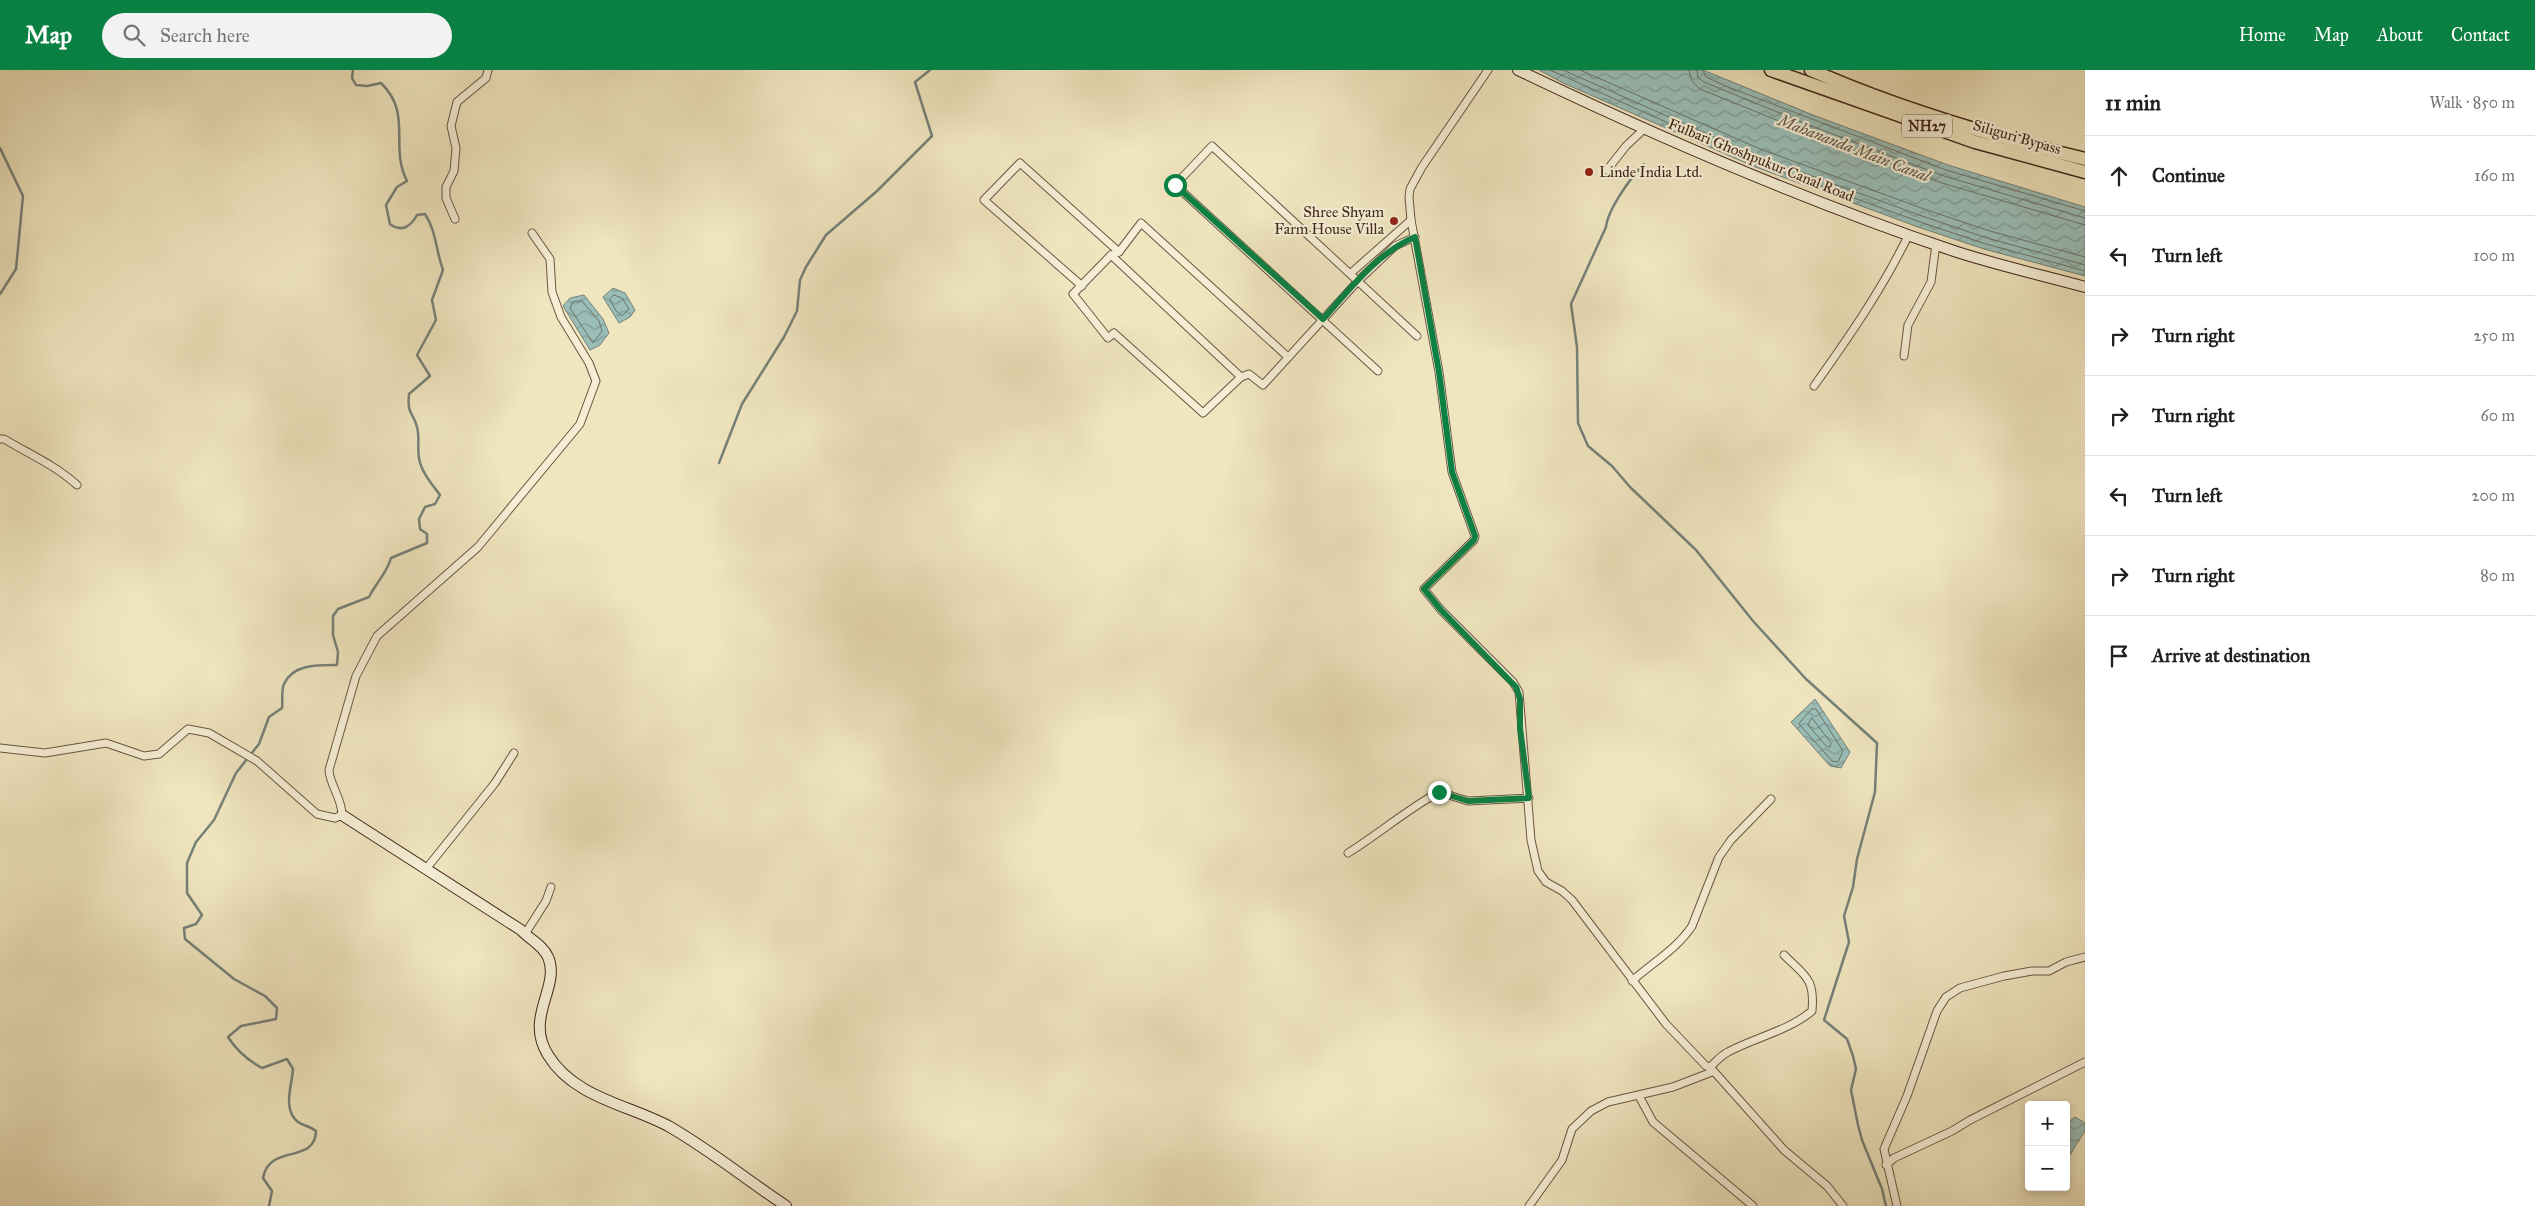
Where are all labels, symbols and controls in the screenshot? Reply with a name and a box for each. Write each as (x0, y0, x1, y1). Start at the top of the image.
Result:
search box (102, 13, 452, 58)
text: Map (25, 20, 72, 50)
icon: search (120, 21, 148, 49)
text: Search here (160, 24, 250, 47)
text: Home (2239, 24, 2286, 46)
text: Map (2314, 24, 2349, 46)
text: About (2377, 24, 2423, 46)
text: Contact (2451, 24, 2510, 46)
text: 11 min (2105, 90, 2161, 116)
text: Walk · 850 m (2430, 93, 2515, 112)
water label: Mahananda Main Canal (1774, 110, 1934, 186)
street label: Fulbari Ghoshpukur Canal Road (1666, 114, 1857, 206)
road number: NH27 (1902, 114, 1952, 138)
street label: Siliguri Bypass (1971, 116, 2063, 158)
icon: ahead (2105, 162, 2133, 190)
place label: Linde India Ltd. (1599, 163, 1702, 181)
text: Continue (2152, 164, 2225, 187)
marker: Linde India Ltd. (1583, 166, 1595, 178)
text: 160 m (2474, 166, 2515, 185)
route start (1164, 174, 1187, 197)
place label: Shree Shyam Farm House Villa (1274, 203, 1385, 238)
marker: Shree Shyam Farm House Villa (1388, 215, 1400, 227)
icon: left (2105, 242, 2133, 270)
text: Turn left (2152, 244, 2222, 267)
text: 100 m (2473, 246, 2515, 265)
icon: right (2105, 322, 2133, 350)
text: Turn right (2152, 324, 2235, 347)
text: 250 m (2474, 326, 2515, 345)
icon: right (2105, 402, 2133, 430)
text: Turn right (2152, 404, 2235, 427)
text: 60 m (2481, 406, 2515, 425)
icon: left (2105, 482, 2133, 510)
text: Turn left (2152, 484, 2222, 507)
text: 200 m (2472, 486, 2515, 505)
icon: right (2105, 562, 2133, 590)
text: Turn right (2152, 564, 2235, 587)
text: 80 m (2480, 566, 2515, 585)
icon: arrive (2105, 642, 2133, 670)
text: Arrive at destination (2152, 644, 2310, 667)
route end (1428, 781, 1451, 804)
map controls (2025, 1101, 2070, 1191)
button: + (2025, 1101, 2070, 1146)
button: − (2025, 1146, 2070, 1191)

